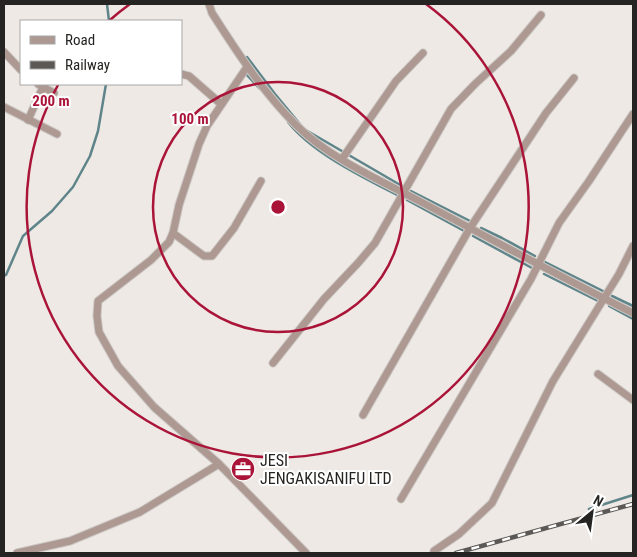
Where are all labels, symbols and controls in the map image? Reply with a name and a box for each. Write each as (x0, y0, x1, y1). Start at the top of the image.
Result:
legend (20, 20, 182, 85)
text: Road (65, 31, 95, 49)
text: Railway (65, 56, 110, 74)
text: 200 m (32, 92, 70, 110)
text: 100 m (171, 110, 209, 128)
centre of rings (269, 198, 287, 216)
place label: JESI JENGAKISANIFU LTD (260, 451, 392, 488)
office icon: JESI JENGAKISANIFU LTD (230, 456, 256, 482)
north arrow (567, 487, 617, 537)
text: N (591, 492, 606, 510)

